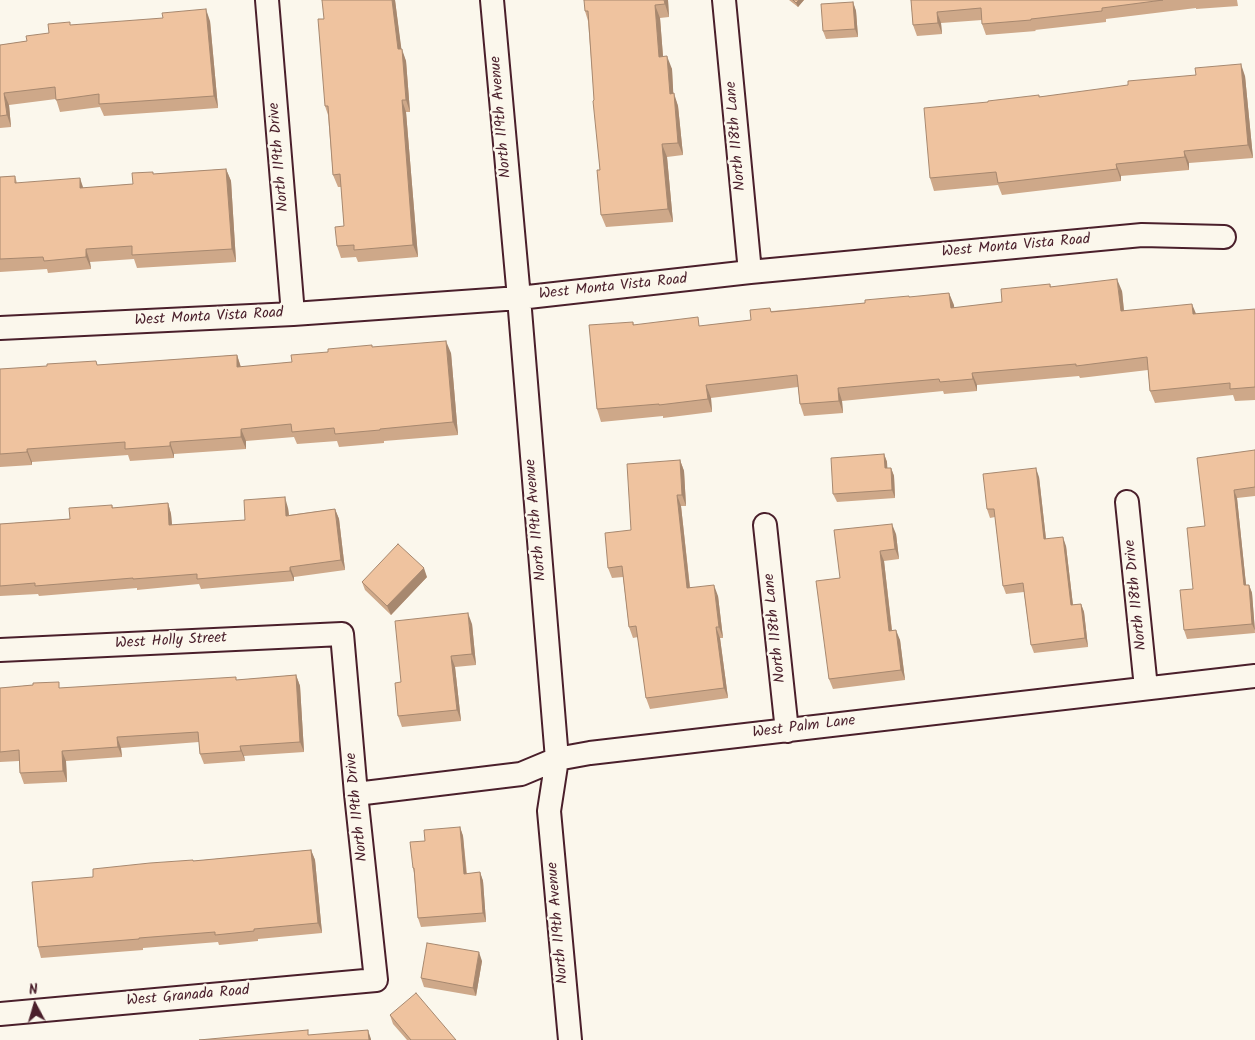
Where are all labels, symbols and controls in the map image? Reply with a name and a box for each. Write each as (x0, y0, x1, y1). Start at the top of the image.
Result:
street label: North 119th Avenue (488, 55, 516, 179)
street label: North 118th Lane (723, 80, 751, 192)
street label: North 119th Drive (266, 102, 294, 212)
street label: West Monta Vista Road (941, 232, 1091, 262)
street label: West Monta Vista Road (538, 271, 688, 305)
street label: West Monta Vista Road (134, 305, 284, 331)
street label: North 119th Avenue (523, 458, 551, 582)
street label: North 118th Drive (1122, 539, 1152, 651)
street label: North 118th Lane (761, 572, 791, 684)
street label: West Holly Street (115, 630, 227, 654)
street label: West Palm Lane (752, 713, 856, 743)
street label: North 119th Drive (343, 752, 373, 862)
street label: North 119th Avenue (545, 861, 573, 985)
text: N (28, 979, 39, 1001)
north arrow (10, 980, 60, 1030)
street label: West Granada Road (126, 983, 250, 1011)

